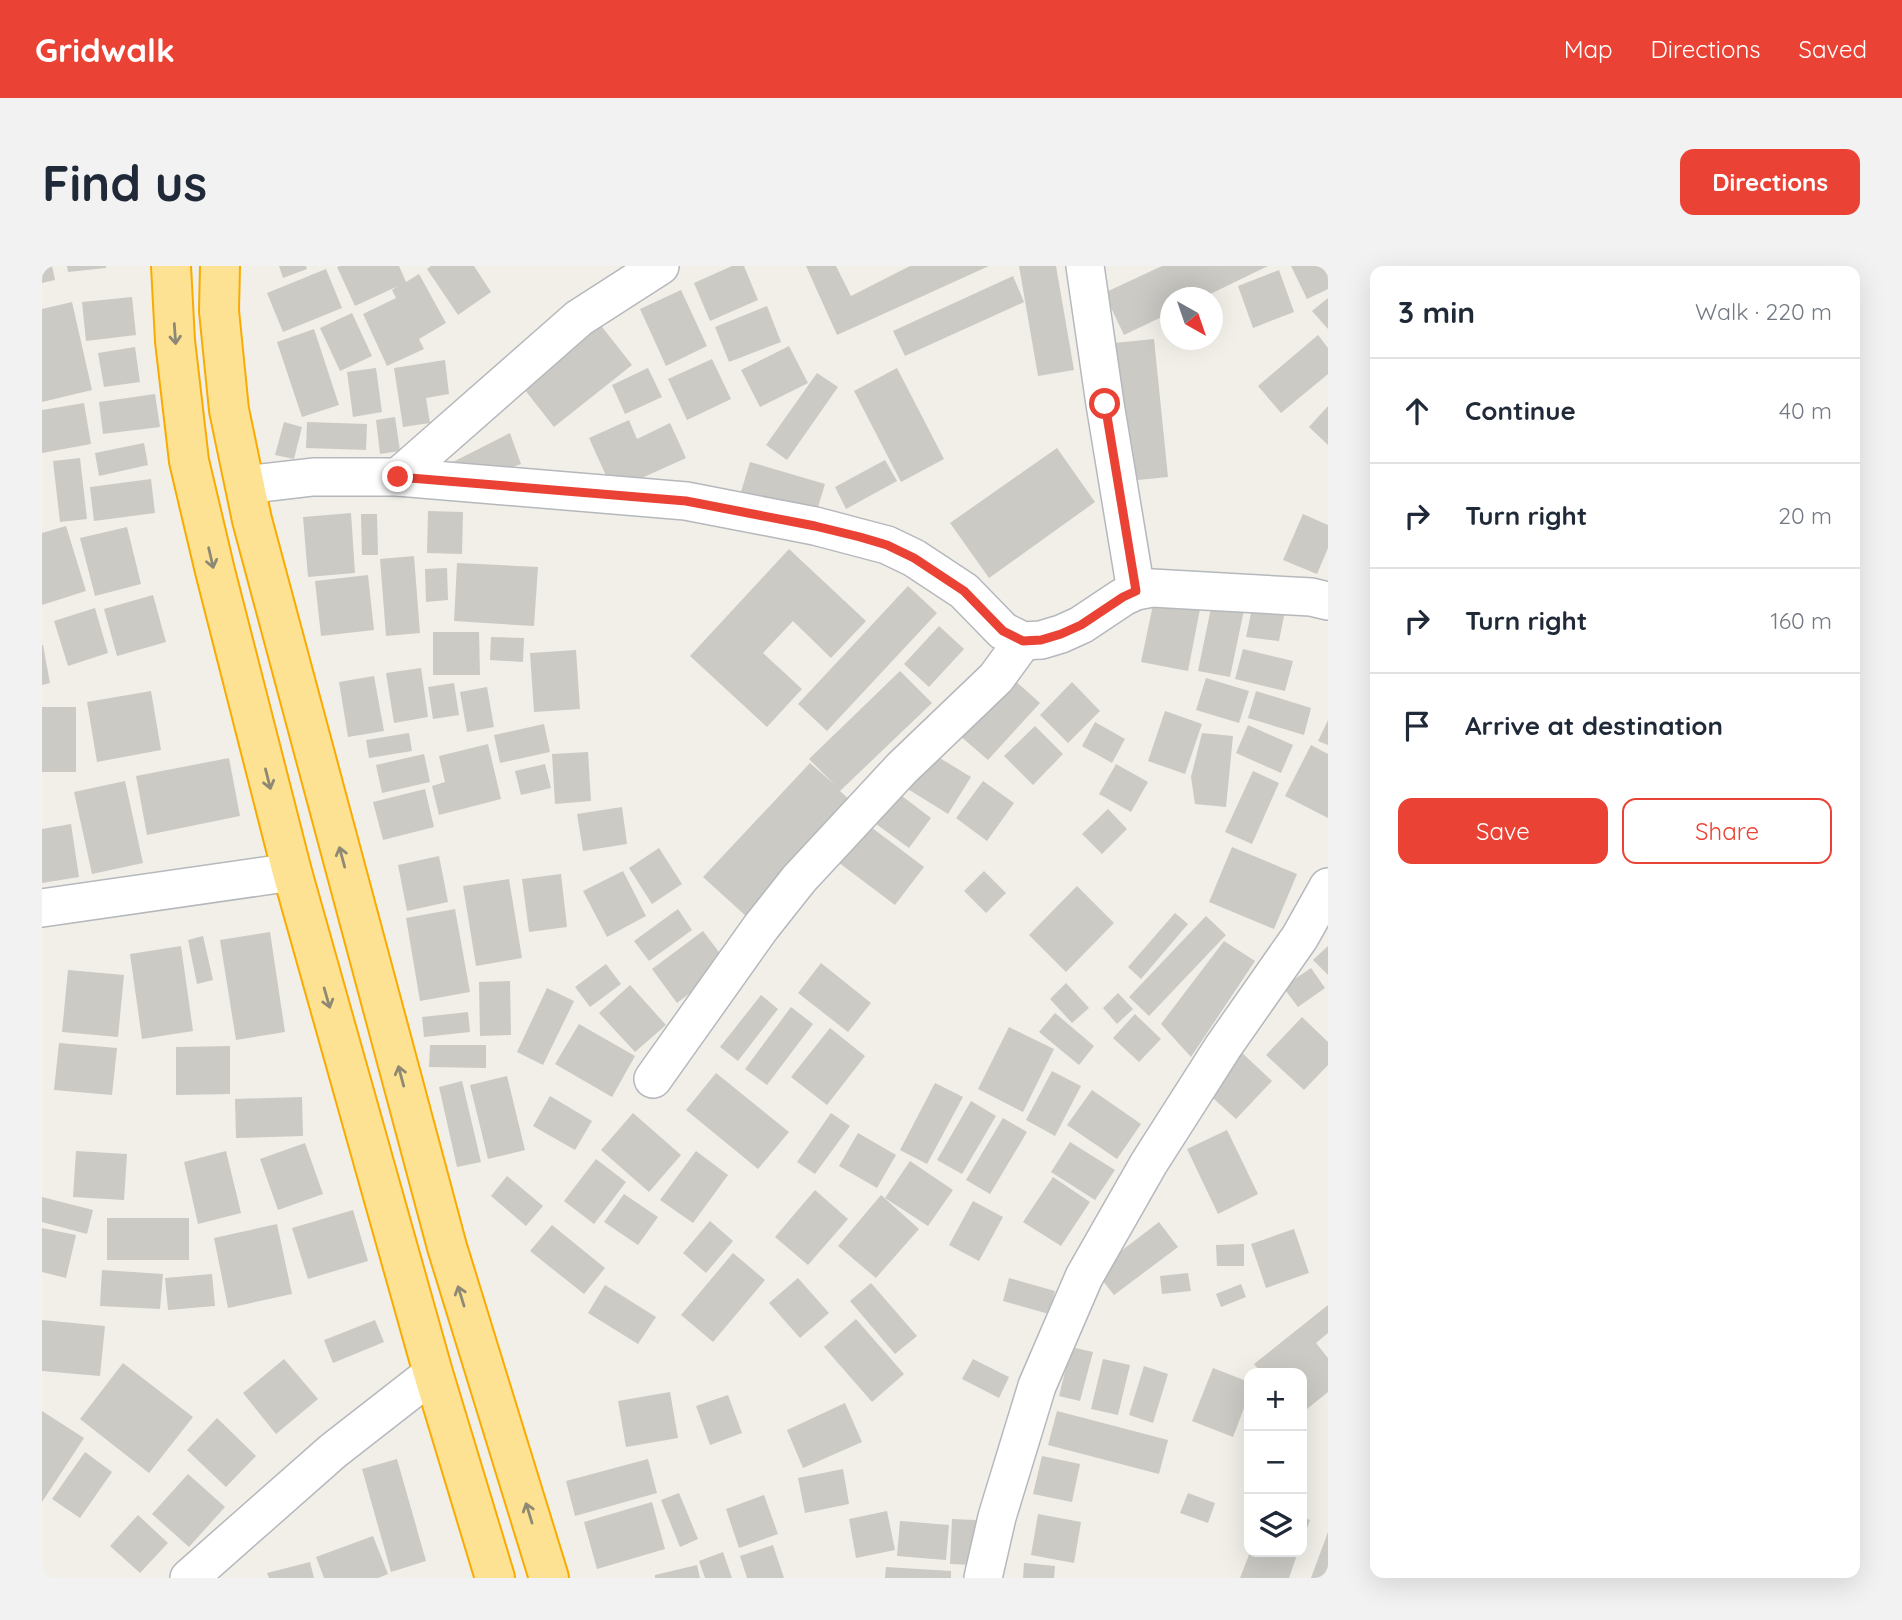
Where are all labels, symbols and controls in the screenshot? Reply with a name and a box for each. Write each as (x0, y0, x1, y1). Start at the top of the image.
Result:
text: Gridwalk (35, 29, 175, 70)
text: Map (1564, 34, 1613, 64)
text: Directions (1651, 34, 1761, 64)
text: Saved (1799, 34, 1867, 64)
button: Directions (1680, 149, 1860, 215)
text: Find us (42, 152, 207, 213)
north arrow (1160, 287, 1223, 350)
text: 3 min (1398, 293, 1475, 331)
text: Walk · 220 m (1695, 297, 1832, 326)
one-way arrow (168, 322, 181, 345)
route start (1089, 388, 1120, 419)
icon: ahead (1398, 392, 1436, 430)
text: Continue (1465, 394, 1576, 427)
text: 40 m (1779, 396, 1832, 425)
route end (382, 461, 413, 492)
icon: right (1398, 497, 1436, 535)
text: Turn right (1465, 499, 1587, 532)
text: 20 m (1778, 501, 1832, 530)
one-way arrow (205, 546, 219, 569)
icon: right (1398, 602, 1436, 640)
text: Turn right (1465, 604, 1587, 637)
text: 160 m (1770, 606, 1832, 635)
icon: arrive (1398, 707, 1436, 745)
text: Arrive at destination (1465, 709, 1723, 742)
one-way arrow (262, 767, 275, 790)
button: Save (1398, 798, 1608, 864)
button: Share (1622, 798, 1832, 864)
one-way arrow (334, 846, 347, 868)
one-way arrow (322, 987, 335, 1009)
one-way arrow (393, 1066, 406, 1088)
one-way arrow (454, 1285, 467, 1307)
map controls (1244, 1368, 1307, 1557)
button: + (1244, 1368, 1307, 1431)
button: − (1244, 1431, 1307, 1494)
button: layers (1244, 1494, 1307, 1557)
one-way arrow (521, 1502, 534, 1524)

